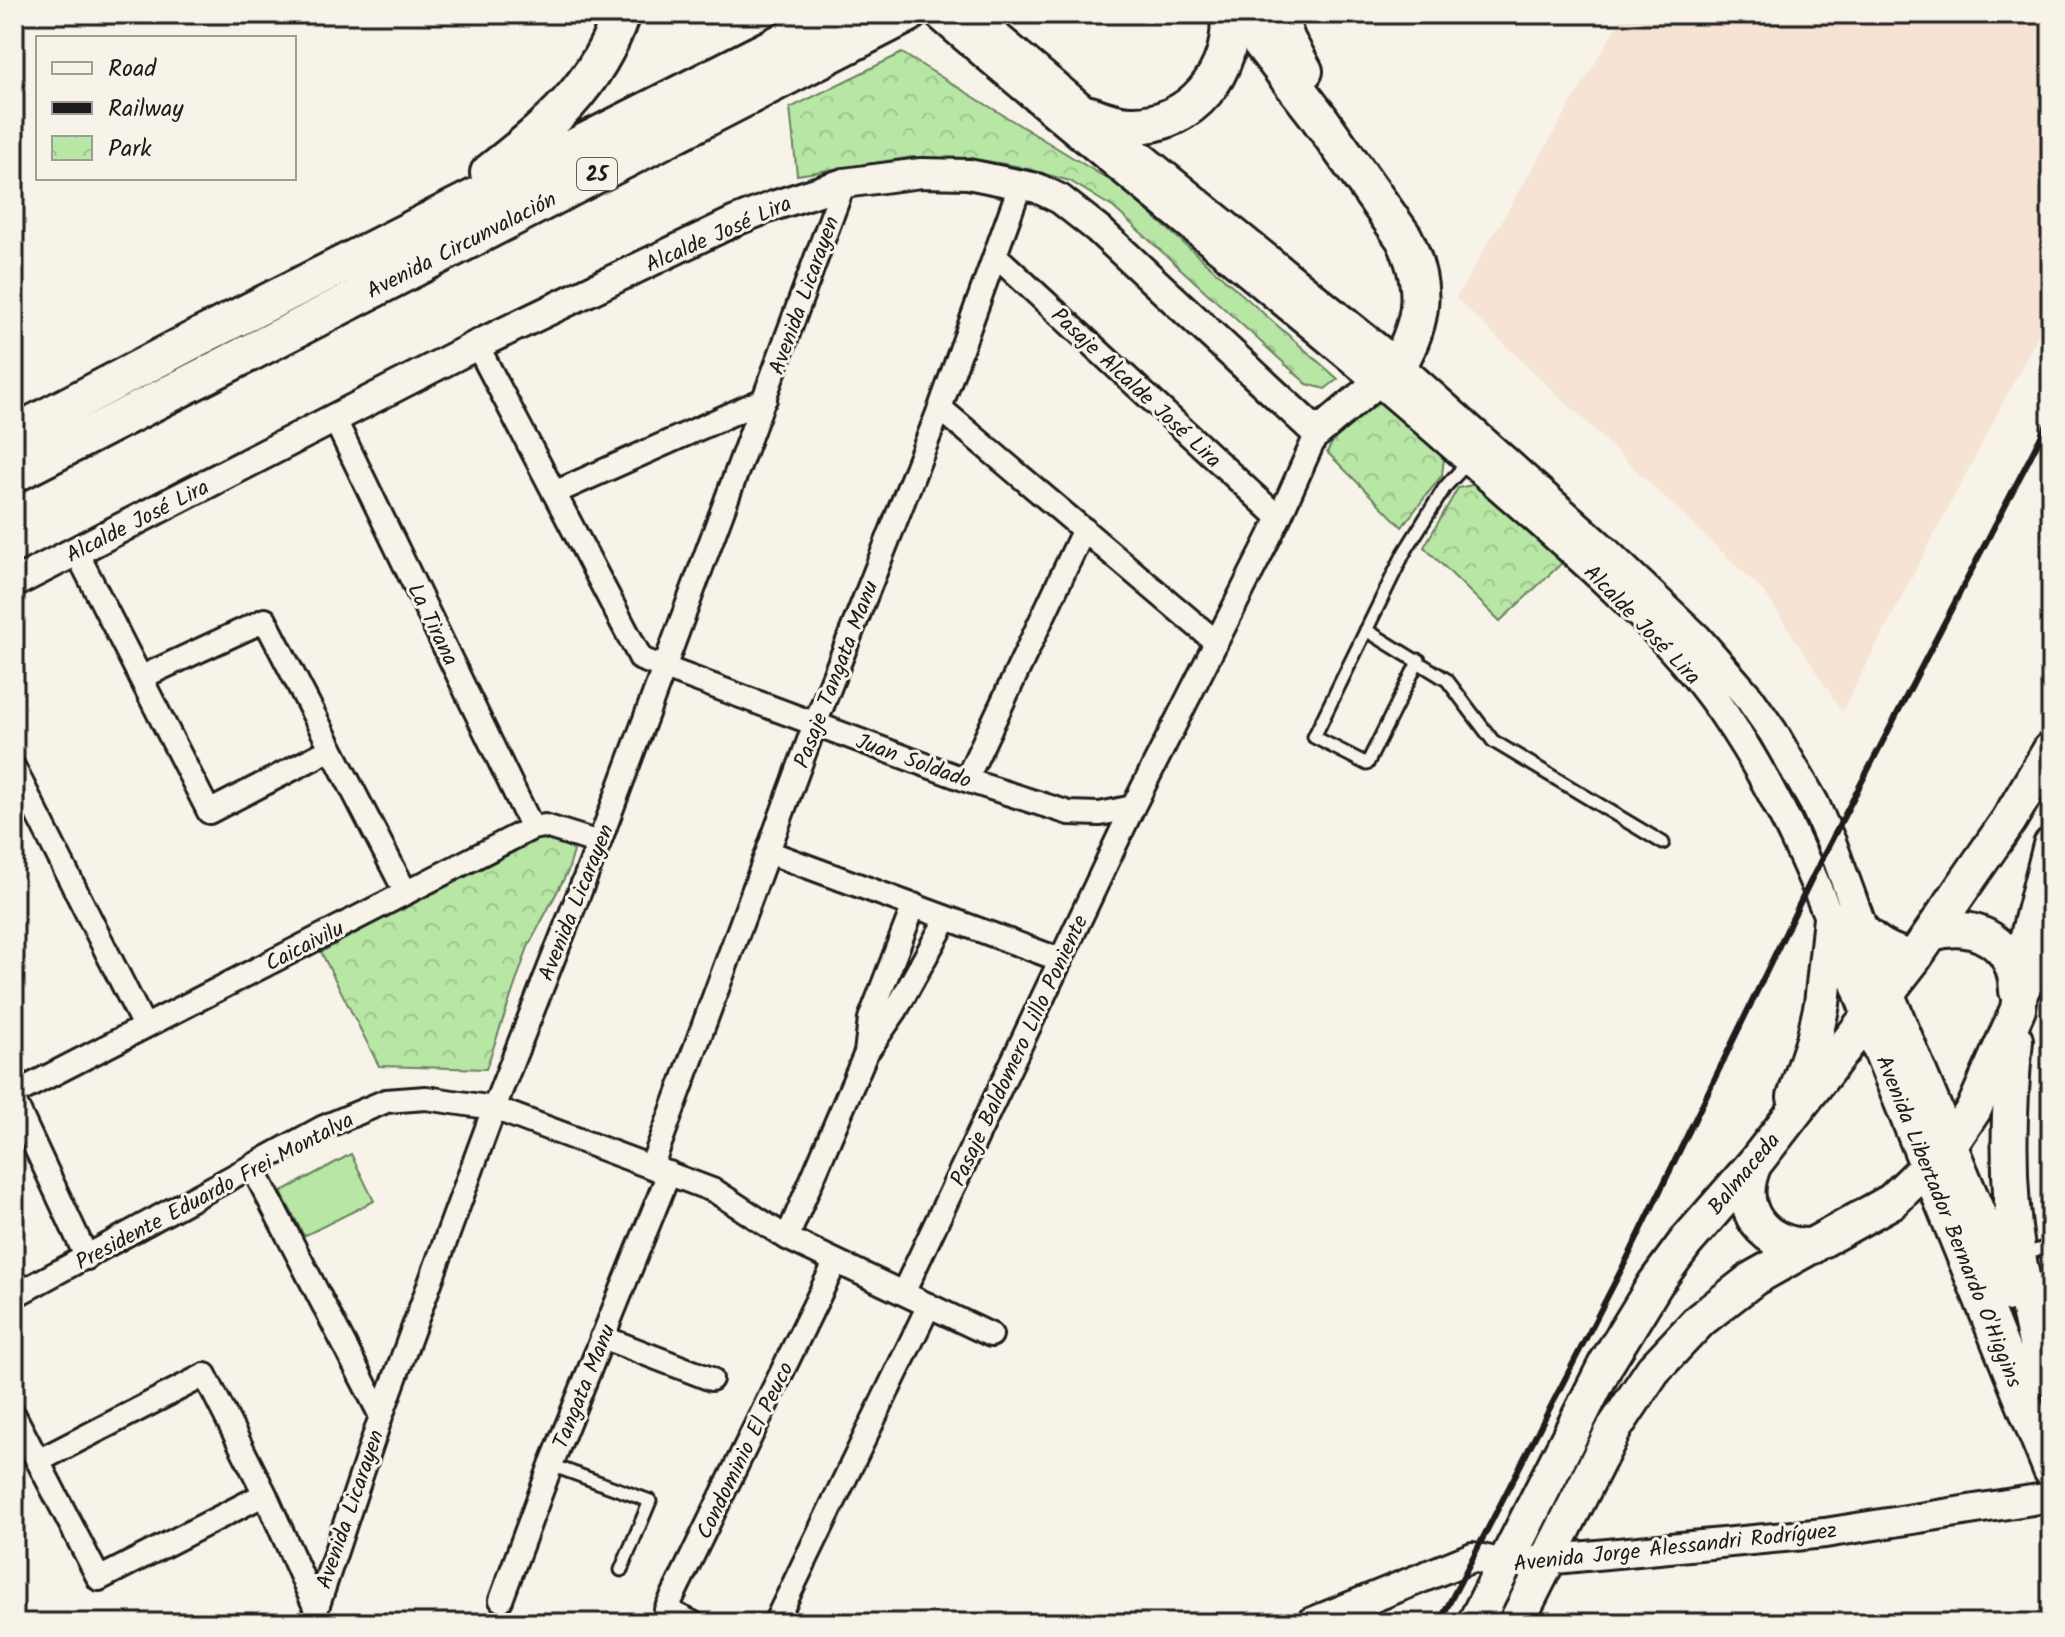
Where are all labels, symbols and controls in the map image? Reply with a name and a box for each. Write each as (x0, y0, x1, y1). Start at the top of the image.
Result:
legend (36, 36, 296, 180)
text: Road (108, 50, 157, 89)
text: Railway (108, 90, 184, 129)
text: Park (108, 130, 152, 169)
road number: 25 (577, 158, 617, 190)
street label: Avenida Circunvalación (361, 183, 563, 309)
street label: Alcalde José Lira (640, 187, 798, 283)
street label: Avenida Licarayen (760, 212, 850, 380)
street label: Pasaje Alcalde José Lira (1042, 300, 1229, 478)
street label: Alcalde José Lira (60, 471, 216, 573)
street label: Alcalde José Lira (1574, 557, 1708, 694)
street label: Pasaje Tangata Manu (785, 576, 889, 774)
street label: La Tirana (397, 578, 467, 672)
street label: Juan Soldado (850, 725, 976, 800)
street label: Avenida Licarayen (530, 819, 625, 987)
street label: Pasaje Baldomero Lillo Poniente (942, 909, 1099, 1193)
street label: Caicaivilu (260, 912, 351, 982)
street label: Avenida Libertador Bernardo O'Higgins (1865, 1050, 2031, 1394)
street label: Presidente Eduardo Frei Montalva (70, 1104, 361, 1281)
street label: Balmaceda (1700, 1126, 1790, 1224)
street label: Tangata Manu (544, 1319, 626, 1455)
street label: Condominio El Peuco (688, 1356, 804, 1546)
street label: Avenida Licarayen (308, 1425, 395, 1594)
street label: Avenida Jorge Alessandri Rodríguez (1512, 1514, 1839, 1583)

